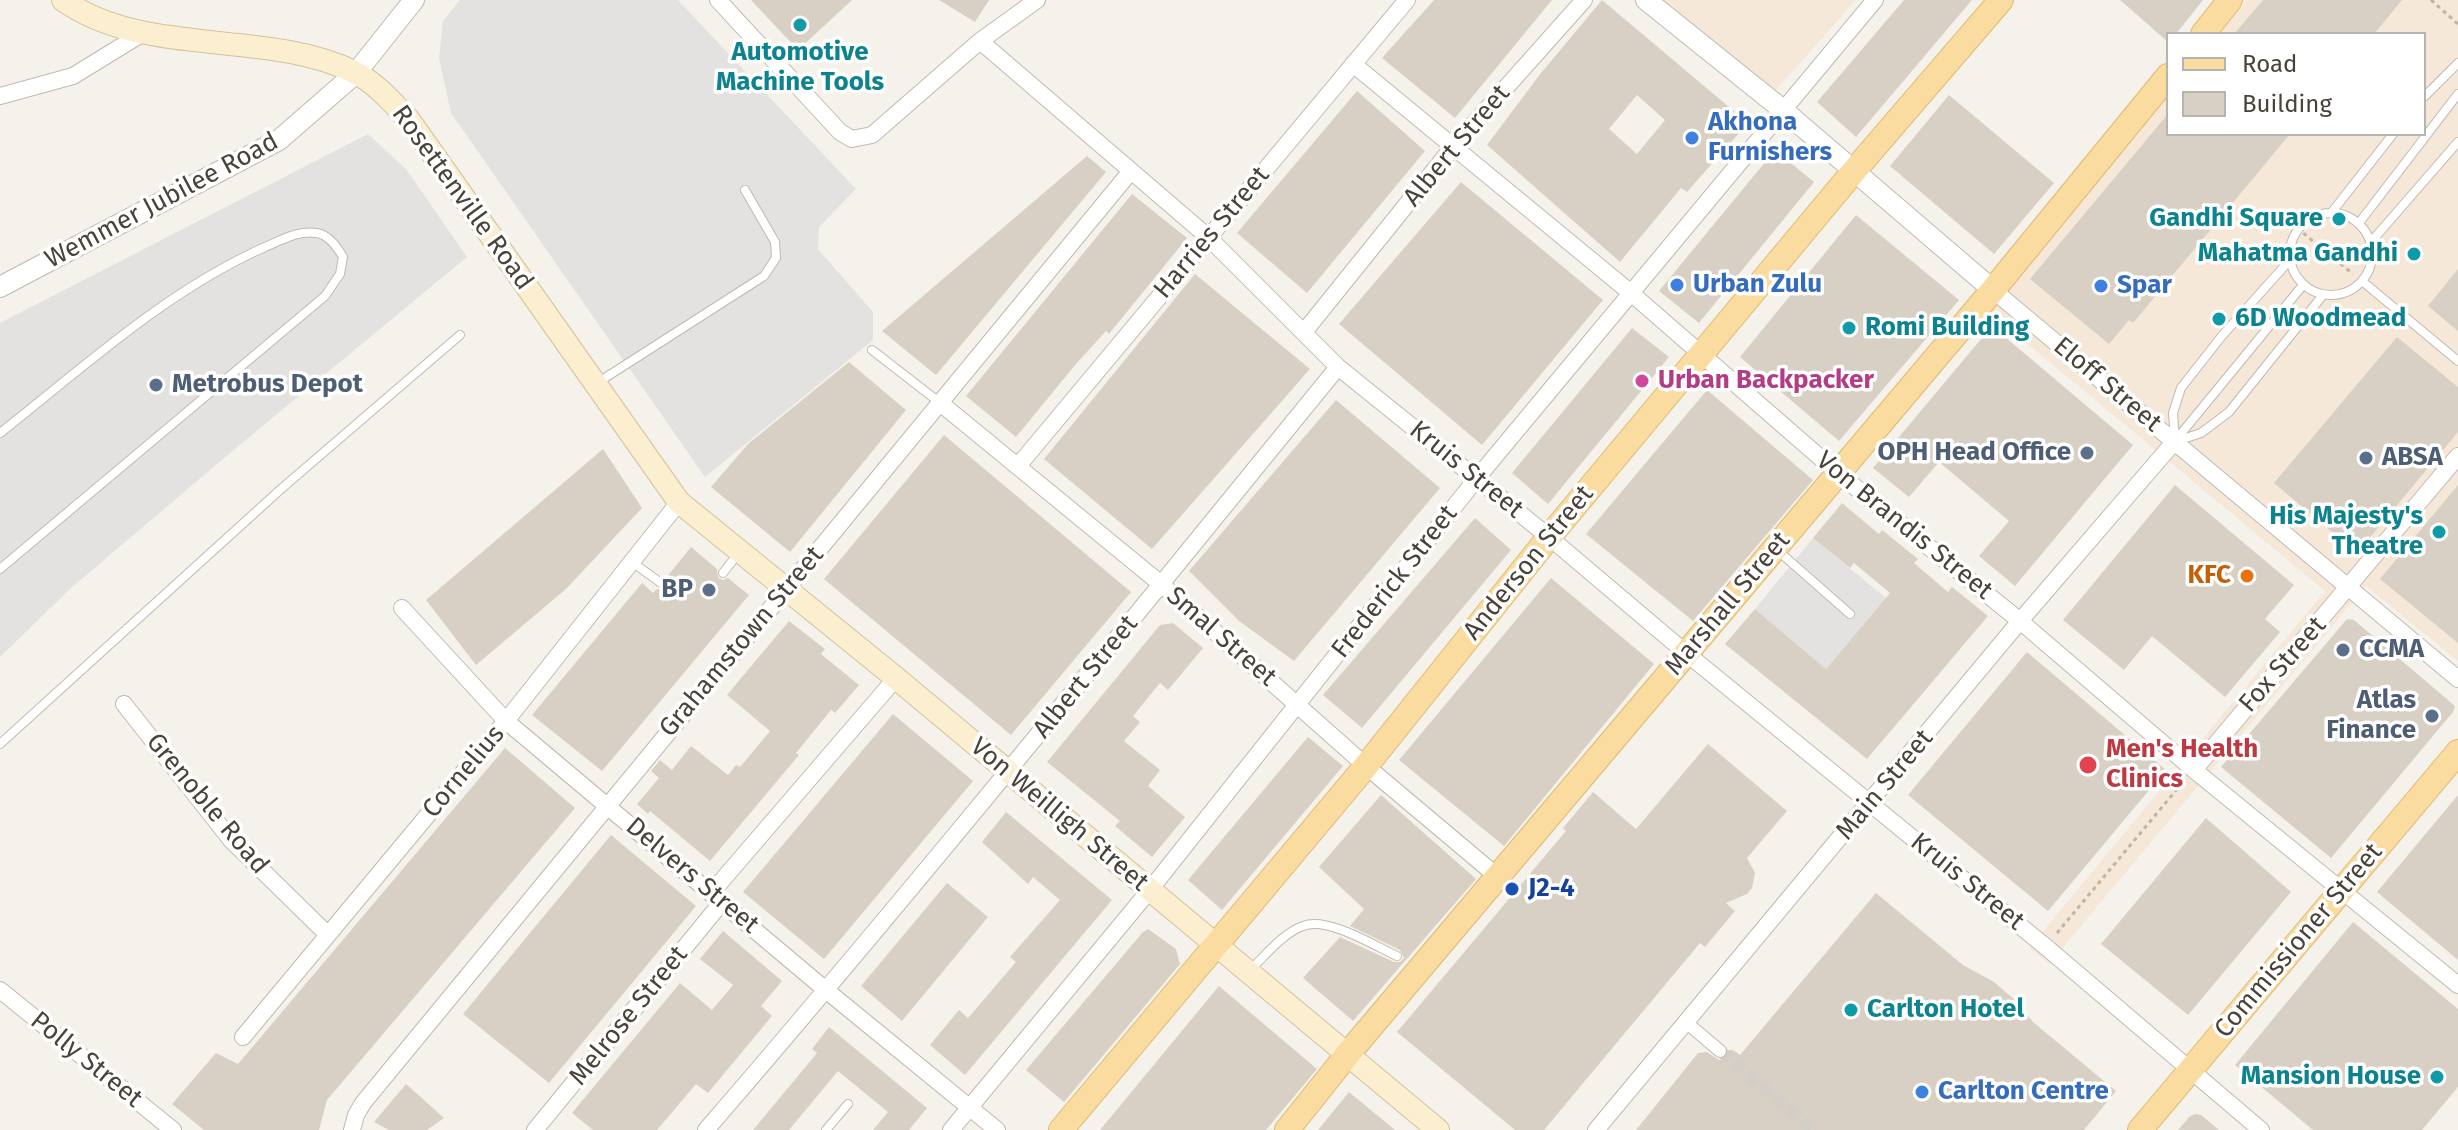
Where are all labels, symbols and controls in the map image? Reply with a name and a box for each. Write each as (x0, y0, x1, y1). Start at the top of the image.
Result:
marker: Automotive Machine Tools (791, 16, 809, 34)
legend (2166, 32, 2426, 136)
place label: Automotive Machine Tools (716, 37, 884, 98)
text: Road (2242, 50, 2297, 78)
street label: Albert Street (1397, 79, 1517, 213)
text: Building (2242, 90, 2332, 118)
street label: Rosettenville Road (385, 100, 539, 296)
place label: Akhona Furnishers (1708, 107, 1832, 168)
street label: Wemmer Jubilee Road (40, 126, 284, 276)
marker: Akhona Furnishers (1683, 129, 1701, 147)
street label: Harries Street (1148, 161, 1276, 305)
place label: Gandhi Square (2149, 203, 2323, 235)
marker: Gandhi Square (2330, 210, 2348, 228)
place label: Mahatma Gandhi (2198, 238, 2398, 270)
marker: Mahatma Gandhi (2405, 245, 2423, 263)
place label: Urban Zulu (1693, 269, 1822, 301)
place label: Spar (2117, 270, 2172, 302)
marker: Urban Zulu (1668, 276, 1686, 294)
marker: Spar (2092, 277, 2110, 295)
place label: 6D Woodmead (2235, 303, 2406, 335)
marker: 6D Woodmead (2210, 310, 2228, 328)
place label: Romi Building (1865, 312, 2029, 344)
marker: Romi Building (1840, 319, 1858, 337)
street label: Eloff Street (2047, 331, 2167, 439)
place label: Urban Backpacker (1658, 365, 1874, 397)
place label: Metrobus Depot (172, 369, 363, 401)
marker: Urban Backpacker (1633, 372, 1651, 390)
marker: Metrobus Depot (147, 376, 165, 394)
street label: Kruis Street (1403, 415, 1529, 525)
place label: OPH Head Office (1877, 437, 2071, 469)
place label: ABSA (2382, 442, 2443, 474)
marker: OPH Head Office (2078, 444, 2096, 462)
street label: Von Brandis Street (1810, 445, 1998, 607)
marker: ABSA (2357, 449, 2375, 467)
street label: Anderson Street (1457, 480, 1601, 646)
street label: Frederick Street (1326, 499, 1464, 665)
place label: His Majesty's Theatre (2269, 501, 2423, 562)
marker: His Majesty's Theatre (2430, 523, 2448, 541)
street label: Marshall Street (1659, 526, 1797, 682)
street label: Grahamstown Street (653, 540, 831, 744)
place label: KFC (2187, 560, 2231, 592)
marker: KFC (2238, 567, 2256, 585)
place label: BP (661, 574, 693, 606)
marker: BP (700, 581, 718, 599)
street label: Smal Street (1160, 581, 1282, 693)
street label: Albert Street (1027, 609, 1145, 745)
street label: Fox Street (2233, 611, 2333, 719)
place label: CCMA (2359, 634, 2424, 666)
marker: CCMA (2334, 641, 2352, 659)
place label: Atlas Finance (2326, 685, 2416, 746)
marker: Atlas Finance (2423, 707, 2441, 725)
street label: Cornelius (416, 719, 512, 825)
street label: Main Street (1830, 724, 1940, 846)
street label: Grenoble Road (139, 727, 275, 881)
street label: Von Weilligh Street (964, 732, 1154, 898)
place label: Men's Health Clinics (2106, 734, 2258, 796)
marker: Men's Health Clinics (2077, 754, 2099, 776)
street label: Delvers Street (619, 811, 765, 941)
street label: Kruis Street (1904, 827, 2030, 937)
street label: Commissioner Street (2208, 837, 2390, 1045)
place label: J2-4 (1528, 873, 1575, 905)
marker: J2-4 (1503, 880, 1521, 898)
street label: Melrose Street (563, 940, 695, 1092)
place label: Carlton Hotel (1867, 994, 2024, 1026)
marker: Carlton Hotel (1842, 1001, 1860, 1019)
street label: Polly Street (24, 1005, 148, 1115)
place label: Mansion House (2241, 1061, 2421, 1093)
marker: Mansion House (2428, 1068, 2446, 1086)
place label: Carlton Centre (1938, 1076, 2109, 1108)
marker: Carlton Centre (1913, 1083, 1931, 1101)

